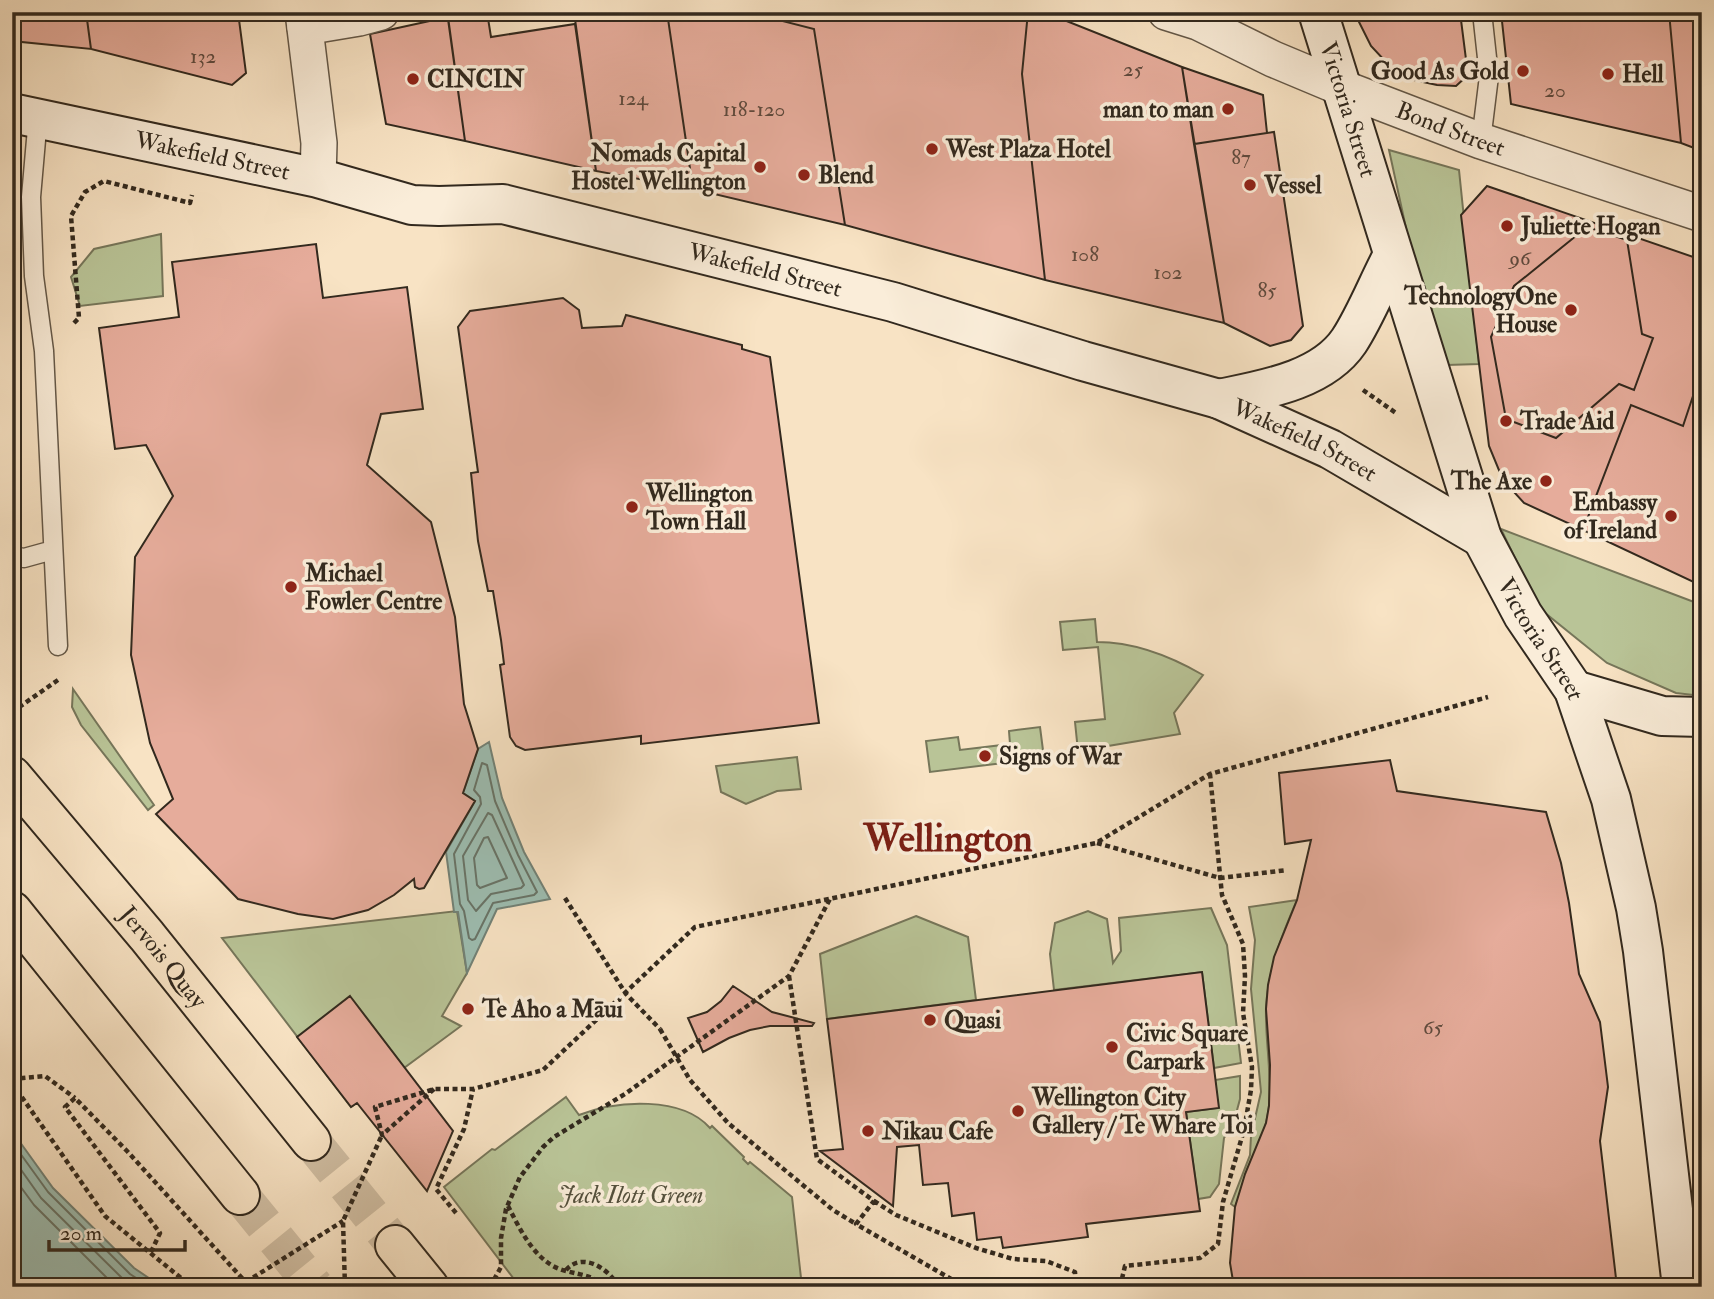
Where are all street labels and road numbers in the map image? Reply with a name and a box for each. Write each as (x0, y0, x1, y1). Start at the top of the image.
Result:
street label: Victoria Street (1313, 38, 1384, 181)
street label: Bond Street (1391, 94, 1509, 163)
street label: Wakefield Street (131, 124, 293, 187)
street label: Wakefield Street (684, 235, 845, 304)
street label: Wakefield Street (1227, 391, 1383, 489)
street label: Victoria Street (1490, 572, 1592, 704)
street label: Jervois Quay (112, 899, 214, 1015)

